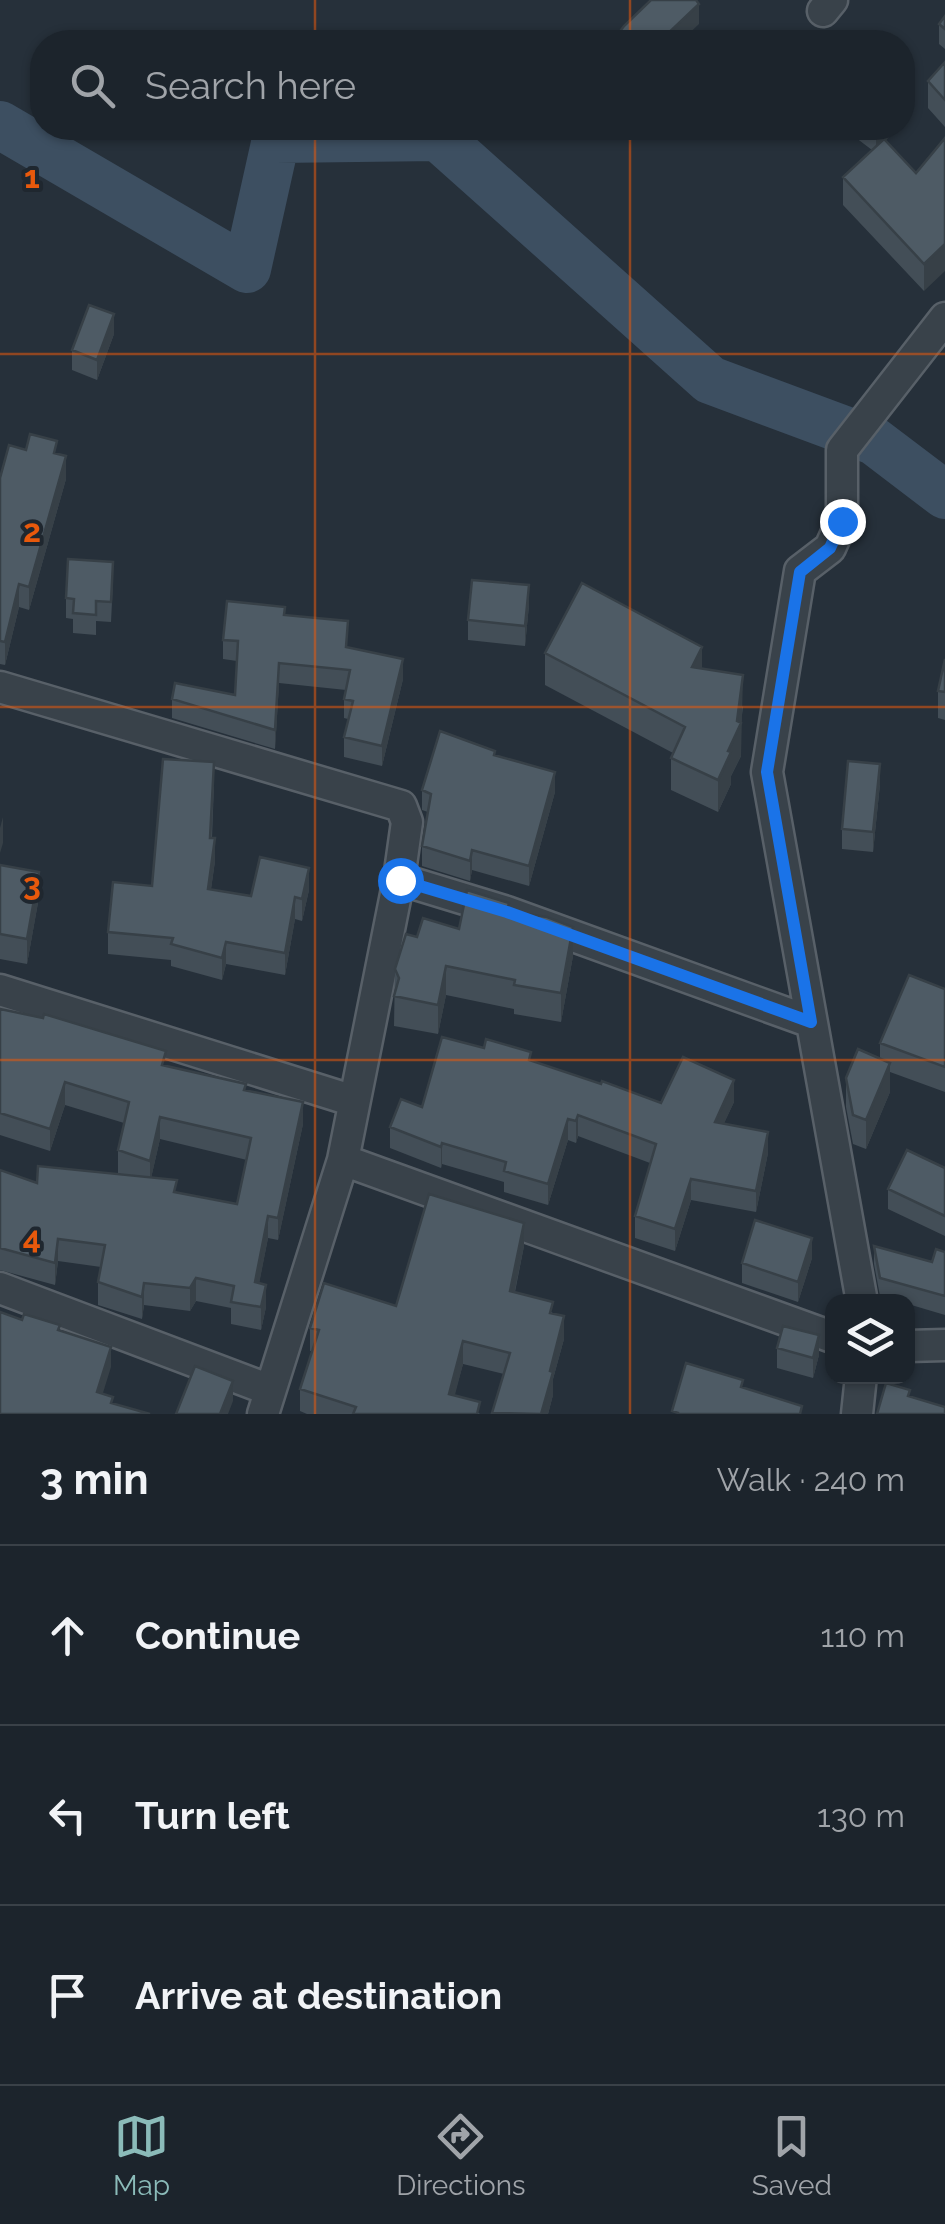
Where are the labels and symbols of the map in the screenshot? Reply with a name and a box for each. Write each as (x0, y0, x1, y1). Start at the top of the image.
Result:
text: 1 (24, 158, 40, 195)
route end (820, 499, 866, 545)
text: 2 (23, 512, 41, 549)
route start (378, 858, 424, 904)
text: 3 (23, 865, 41, 902)
text: 4 (23, 1219, 41, 1256)

